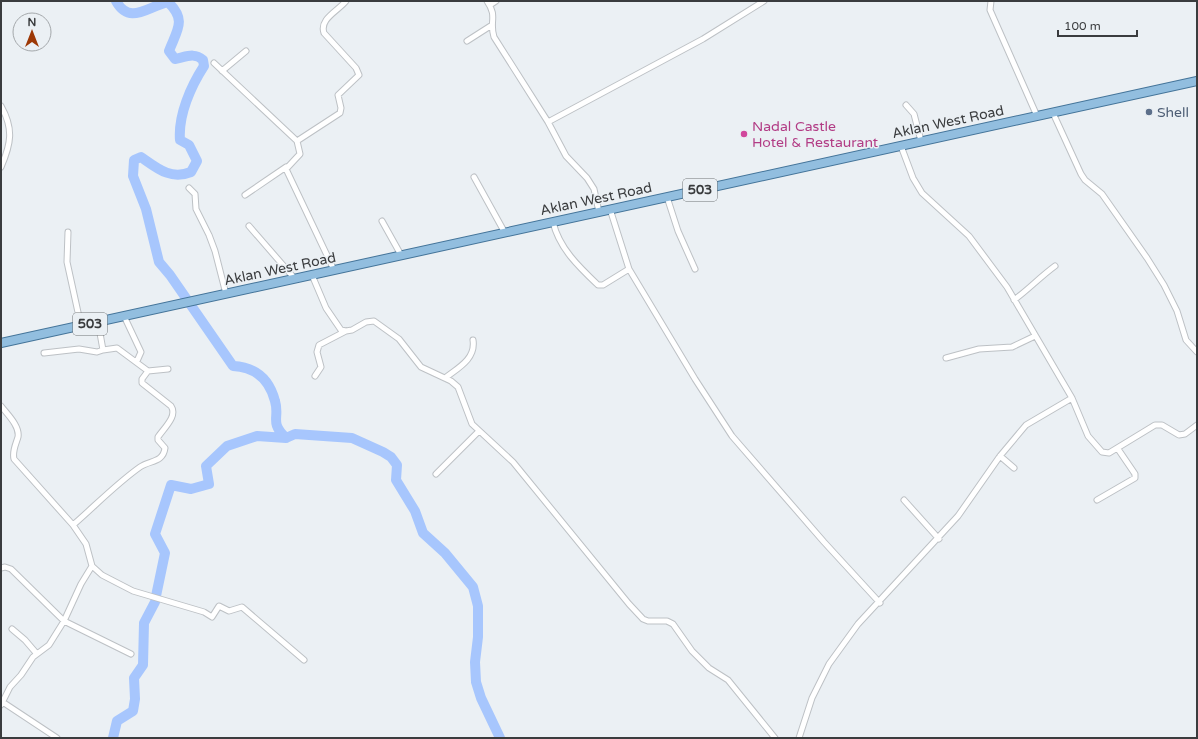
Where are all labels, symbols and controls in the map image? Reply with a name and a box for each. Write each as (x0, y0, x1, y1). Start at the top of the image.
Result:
north arrow (12, 12, 52, 52)
scale bar (1058, 12, 1137, 38)
text: N (28, 16, 36, 29)
text: 100 m (1064, 19, 1101, 33)
street label: Aklan West Road (891, 102, 1005, 142)
place label: Shell (1157, 104, 1189, 121)
marker: Shell (1144, 107, 1154, 117)
place label: Nadal Castle Hotel & Restaurant (752, 118, 879, 151)
marker: Nadal Castle Hotel & Restaurant (739, 129, 749, 139)
street label: Aklan West Road (539, 179, 653, 219)
road number: 503 (683, 179, 717, 201)
street label: Aklan West Road (223, 249, 337, 289)
road number: 503 (73, 313, 107, 335)

